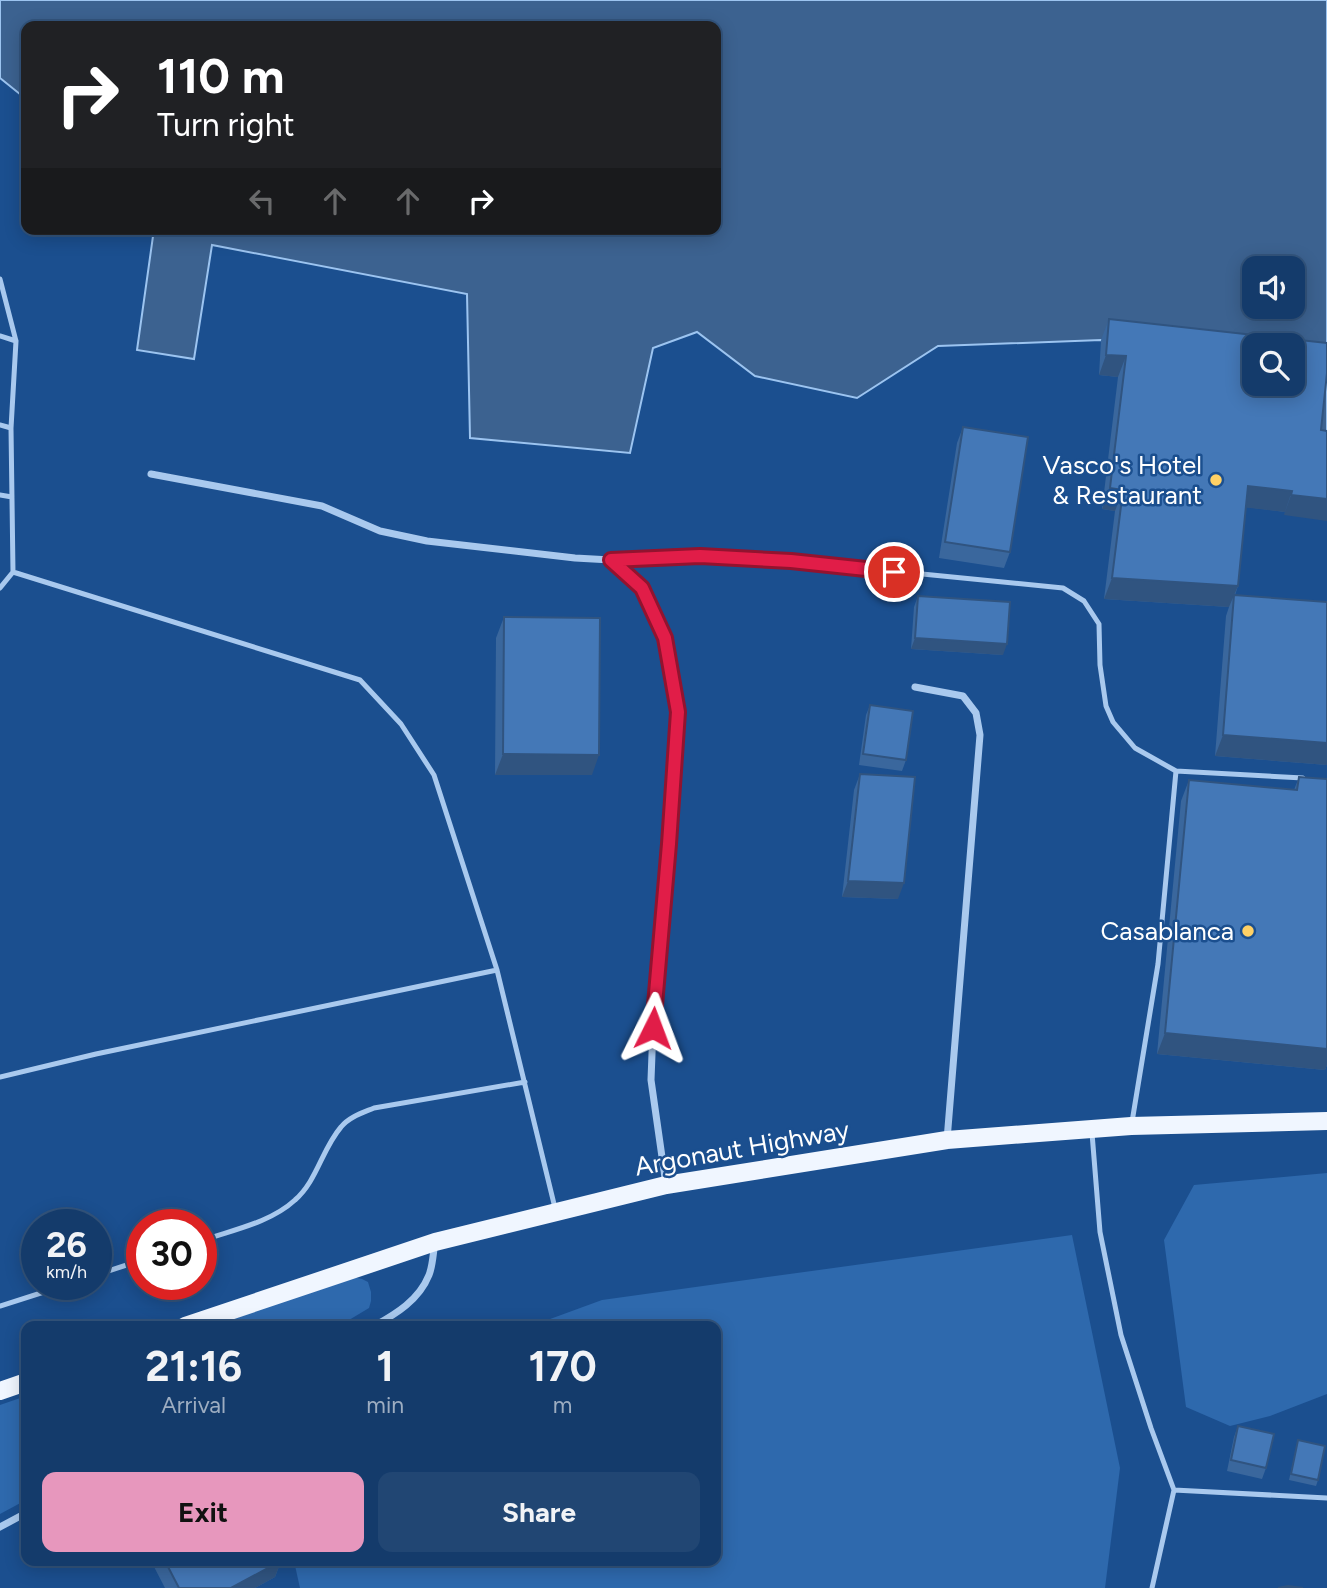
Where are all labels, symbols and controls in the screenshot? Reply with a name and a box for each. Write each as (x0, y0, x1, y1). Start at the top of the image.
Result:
text: 110 m (157, 46, 285, 105)
icon: right (42, 49, 133, 140)
text: Turn right (157, 106, 295, 144)
icon: left (243, 182, 281, 220)
icon: ahead (316, 182, 354, 220)
icon: ahead (389, 182, 427, 220)
icon: right (462, 182, 500, 220)
map controls (1242, 256, 1305, 396)
button: sound (1242, 256, 1305, 319)
button: search (1242, 333, 1305, 396)
place label: Vasco's Hotel & Restaurant (1042, 449, 1202, 511)
marker: Vasco's Hotel & Restaurant (1208, 472, 1224, 488)
pin (864, 542, 924, 602)
icon: arrive (875, 553, 913, 591)
place label: Casablanca (1101, 915, 1234, 947)
marker: Casablanca (1240, 923, 1256, 939)
position arrow (616, 991, 690, 1065)
street label: Argonaut Highway (632, 1113, 852, 1183)
speed limit sign: 30 (126, 1209, 217, 1300)
text: 26 (46, 1224, 87, 1266)
text: km/h (46, 1261, 87, 1283)
text: 21:16 (145, 1341, 242, 1392)
text: 1 (376, 1341, 394, 1392)
text: 170 (528, 1341, 597, 1392)
text: Arrival (161, 1391, 226, 1419)
text: min (366, 1391, 404, 1419)
text: m (553, 1391, 572, 1419)
button: Exit (42, 1472, 364, 1552)
button: Share (378, 1472, 700, 1552)

